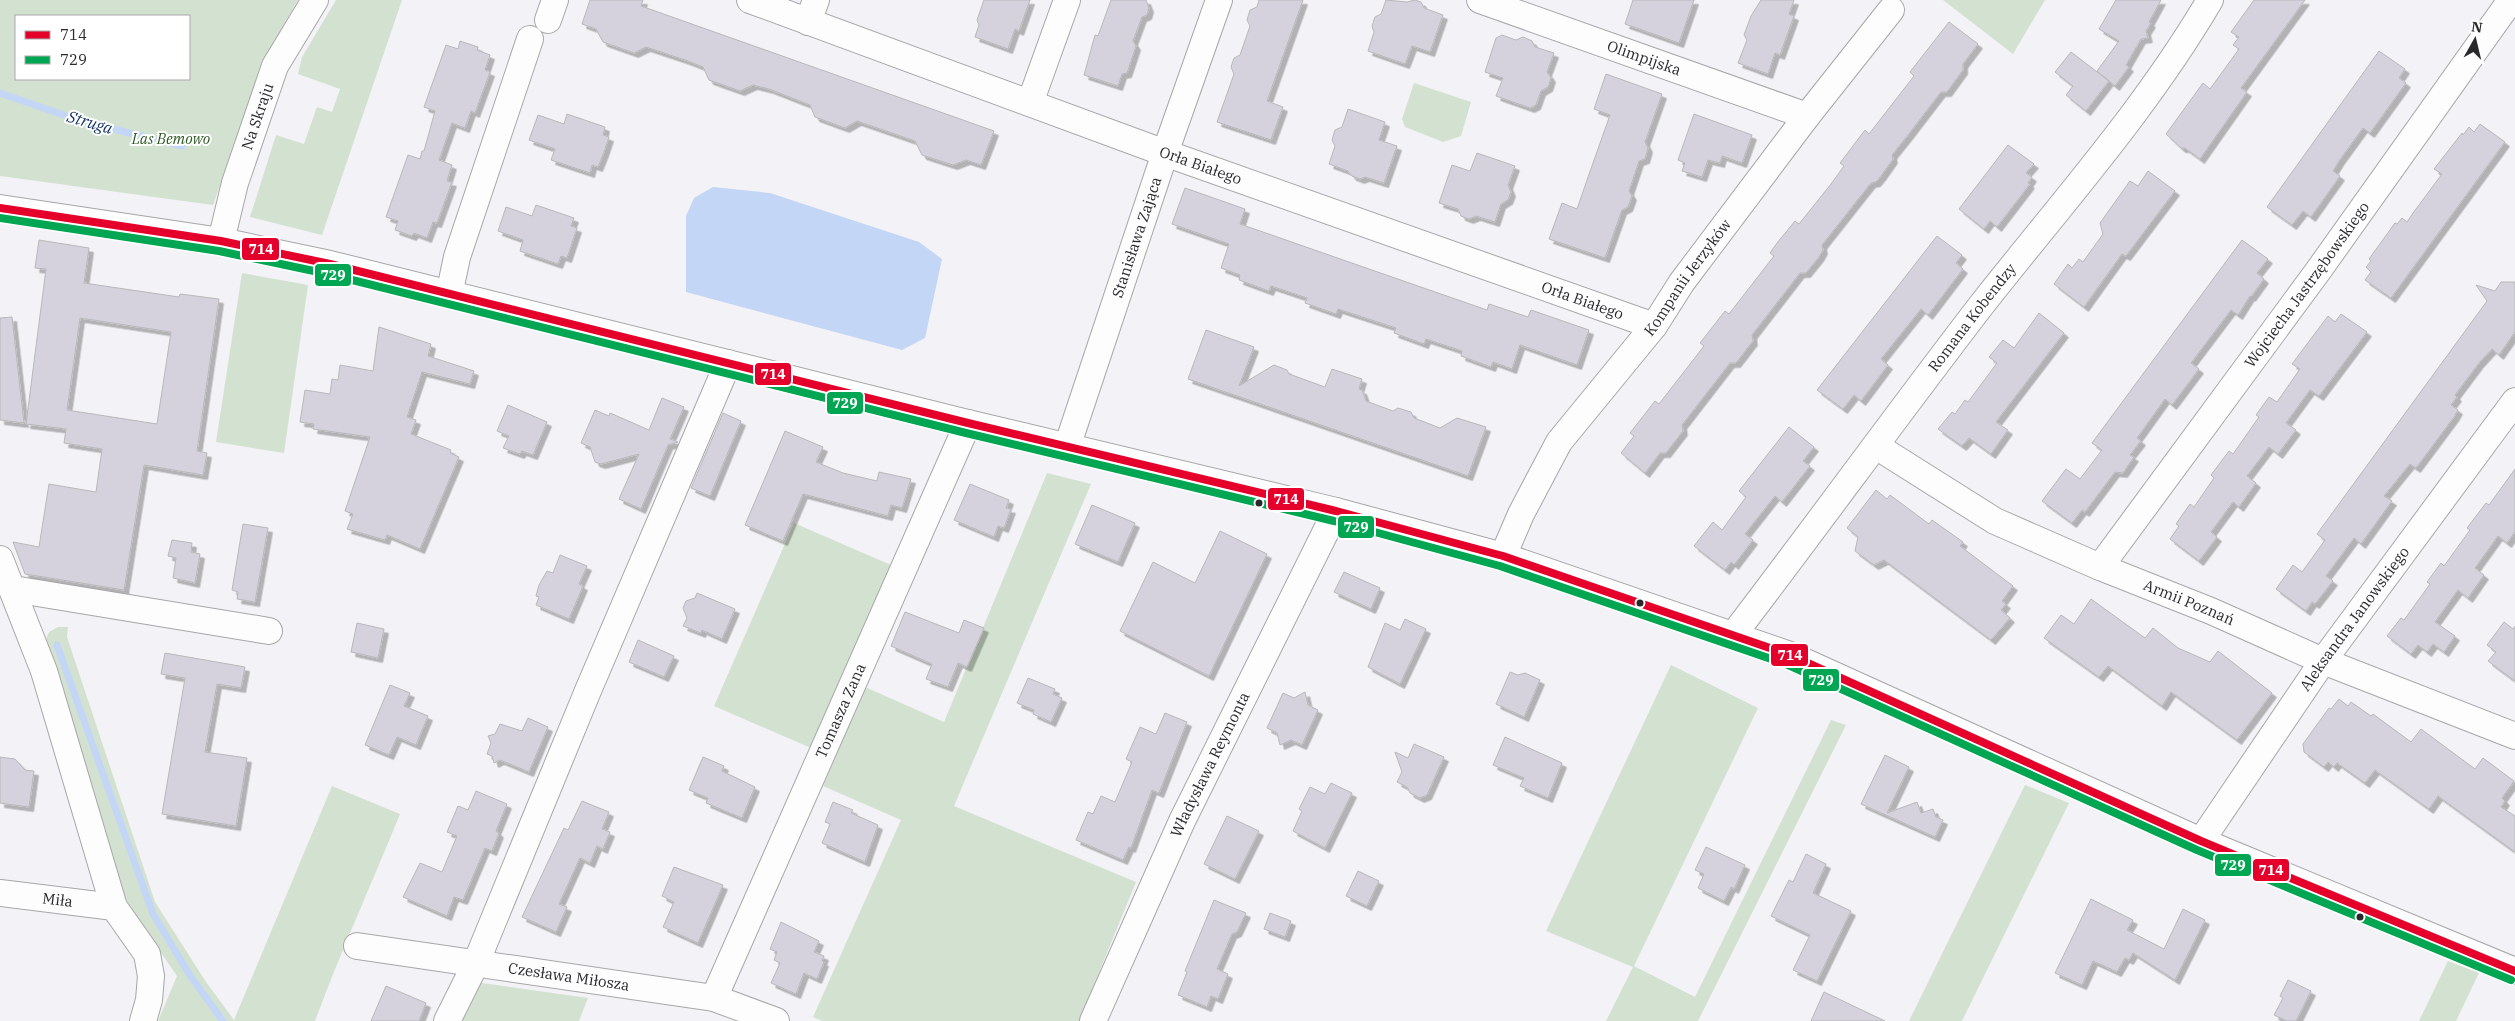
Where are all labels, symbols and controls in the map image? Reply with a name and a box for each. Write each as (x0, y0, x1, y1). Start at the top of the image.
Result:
legend (15, 15, 190, 80)
north arrow (2450, 15, 2500, 65)
text: N (2470, 17, 2484, 37)
text: 714 (60, 25, 87, 44)
street label: Olimpijska (1605, 36, 1684, 80)
text: 729 (60, 50, 87, 69)
street label: Na Skraju (237, 80, 278, 152)
water label: Struga (64, 106, 115, 138)
park label: Las Bemowo (131, 129, 210, 148)
street label: Orła Białego (1157, 142, 1244, 188)
street label: Stanisława Zająca (1107, 174, 1165, 300)
street label: Wojciecha Jastrzębowskiego (2240, 198, 2373, 371)
street label: Kompanii Jerzyków (1640, 215, 1735, 340)
line badge: 714 (241, 237, 280, 261)
text: 714 (248, 240, 274, 258)
street label: Romana Kobendzy (1924, 259, 2020, 376)
line badge: 729 (314, 263, 352, 287)
text: 729 (320, 266, 346, 284)
street label: Orła Białego (1539, 277, 1626, 323)
line badge: 714 (754, 362, 792, 386)
text: 714 (760, 365, 786, 383)
line badge: 729 (826, 391, 864, 415)
text: 729 (832, 394, 858, 412)
line badge: 714 (1267, 487, 1305, 511)
text: 714 (1273, 490, 1299, 508)
unlabelled marker (1254, 498, 1264, 508)
line badge: 729 (1337, 515, 1375, 539)
text: 729 (1343, 518, 1369, 536)
street label: Aleksandra Janowskiego (2295, 543, 2413, 695)
street label: Armii Poznań (2141, 575, 2238, 629)
unlabelled marker (1635, 598, 1645, 608)
line badge: 714 (1770, 643, 1809, 667)
text: 714 (1777, 646, 1803, 664)
street label: Tomasza Zana (811, 660, 870, 761)
line badge: 729 (1802, 668, 1840, 692)
text: 729 (1808, 671, 1834, 689)
street label: Władysława Reymonta (1166, 689, 1254, 840)
line badge: 729 (2214, 853, 2252, 877)
text: 729 (2220, 856, 2246, 874)
line badge: 714 (2252, 858, 2290, 882)
text: 714 (2258, 861, 2284, 879)
street label: Miła (41, 888, 74, 911)
unlabelled marker (2355, 912, 2365, 922)
street label: Czesława Miłosza (507, 958, 631, 995)

